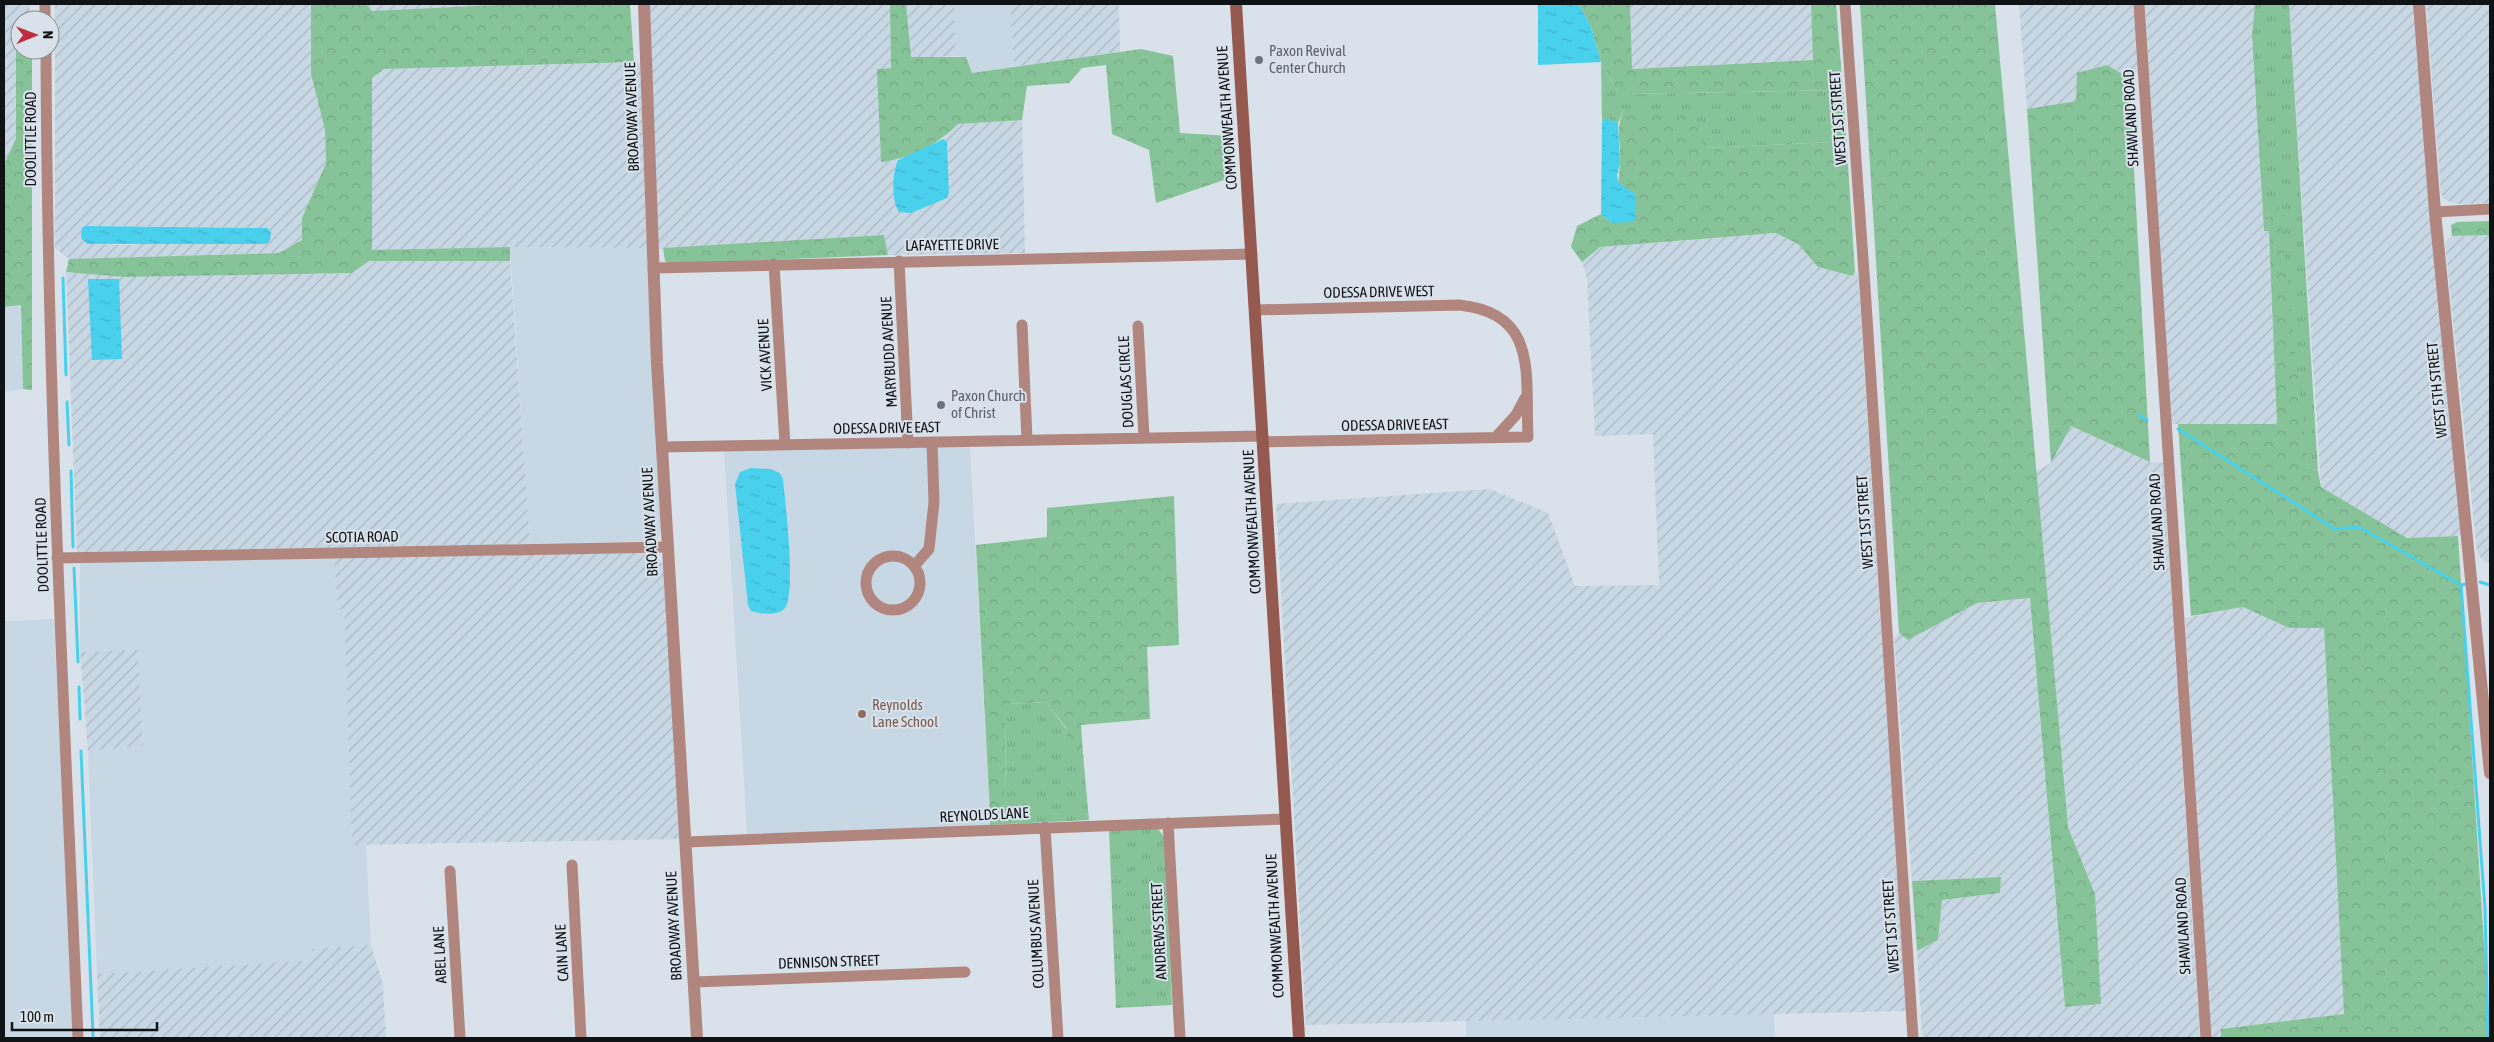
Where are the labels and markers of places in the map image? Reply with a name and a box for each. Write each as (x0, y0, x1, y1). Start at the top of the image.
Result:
place label: Paxon Revival Center Church (1269, 42, 1346, 76)
marker: Paxon Revival Center Church (1253, 54, 1265, 66)
place label: Paxon Church of Christ (951, 387, 1026, 421)
marker: Paxon Church of Christ (935, 399, 947, 411)
place label: Reynolds Lane School (872, 696, 938, 730)
marker: Reynolds Lane School (856, 708, 868, 720)

